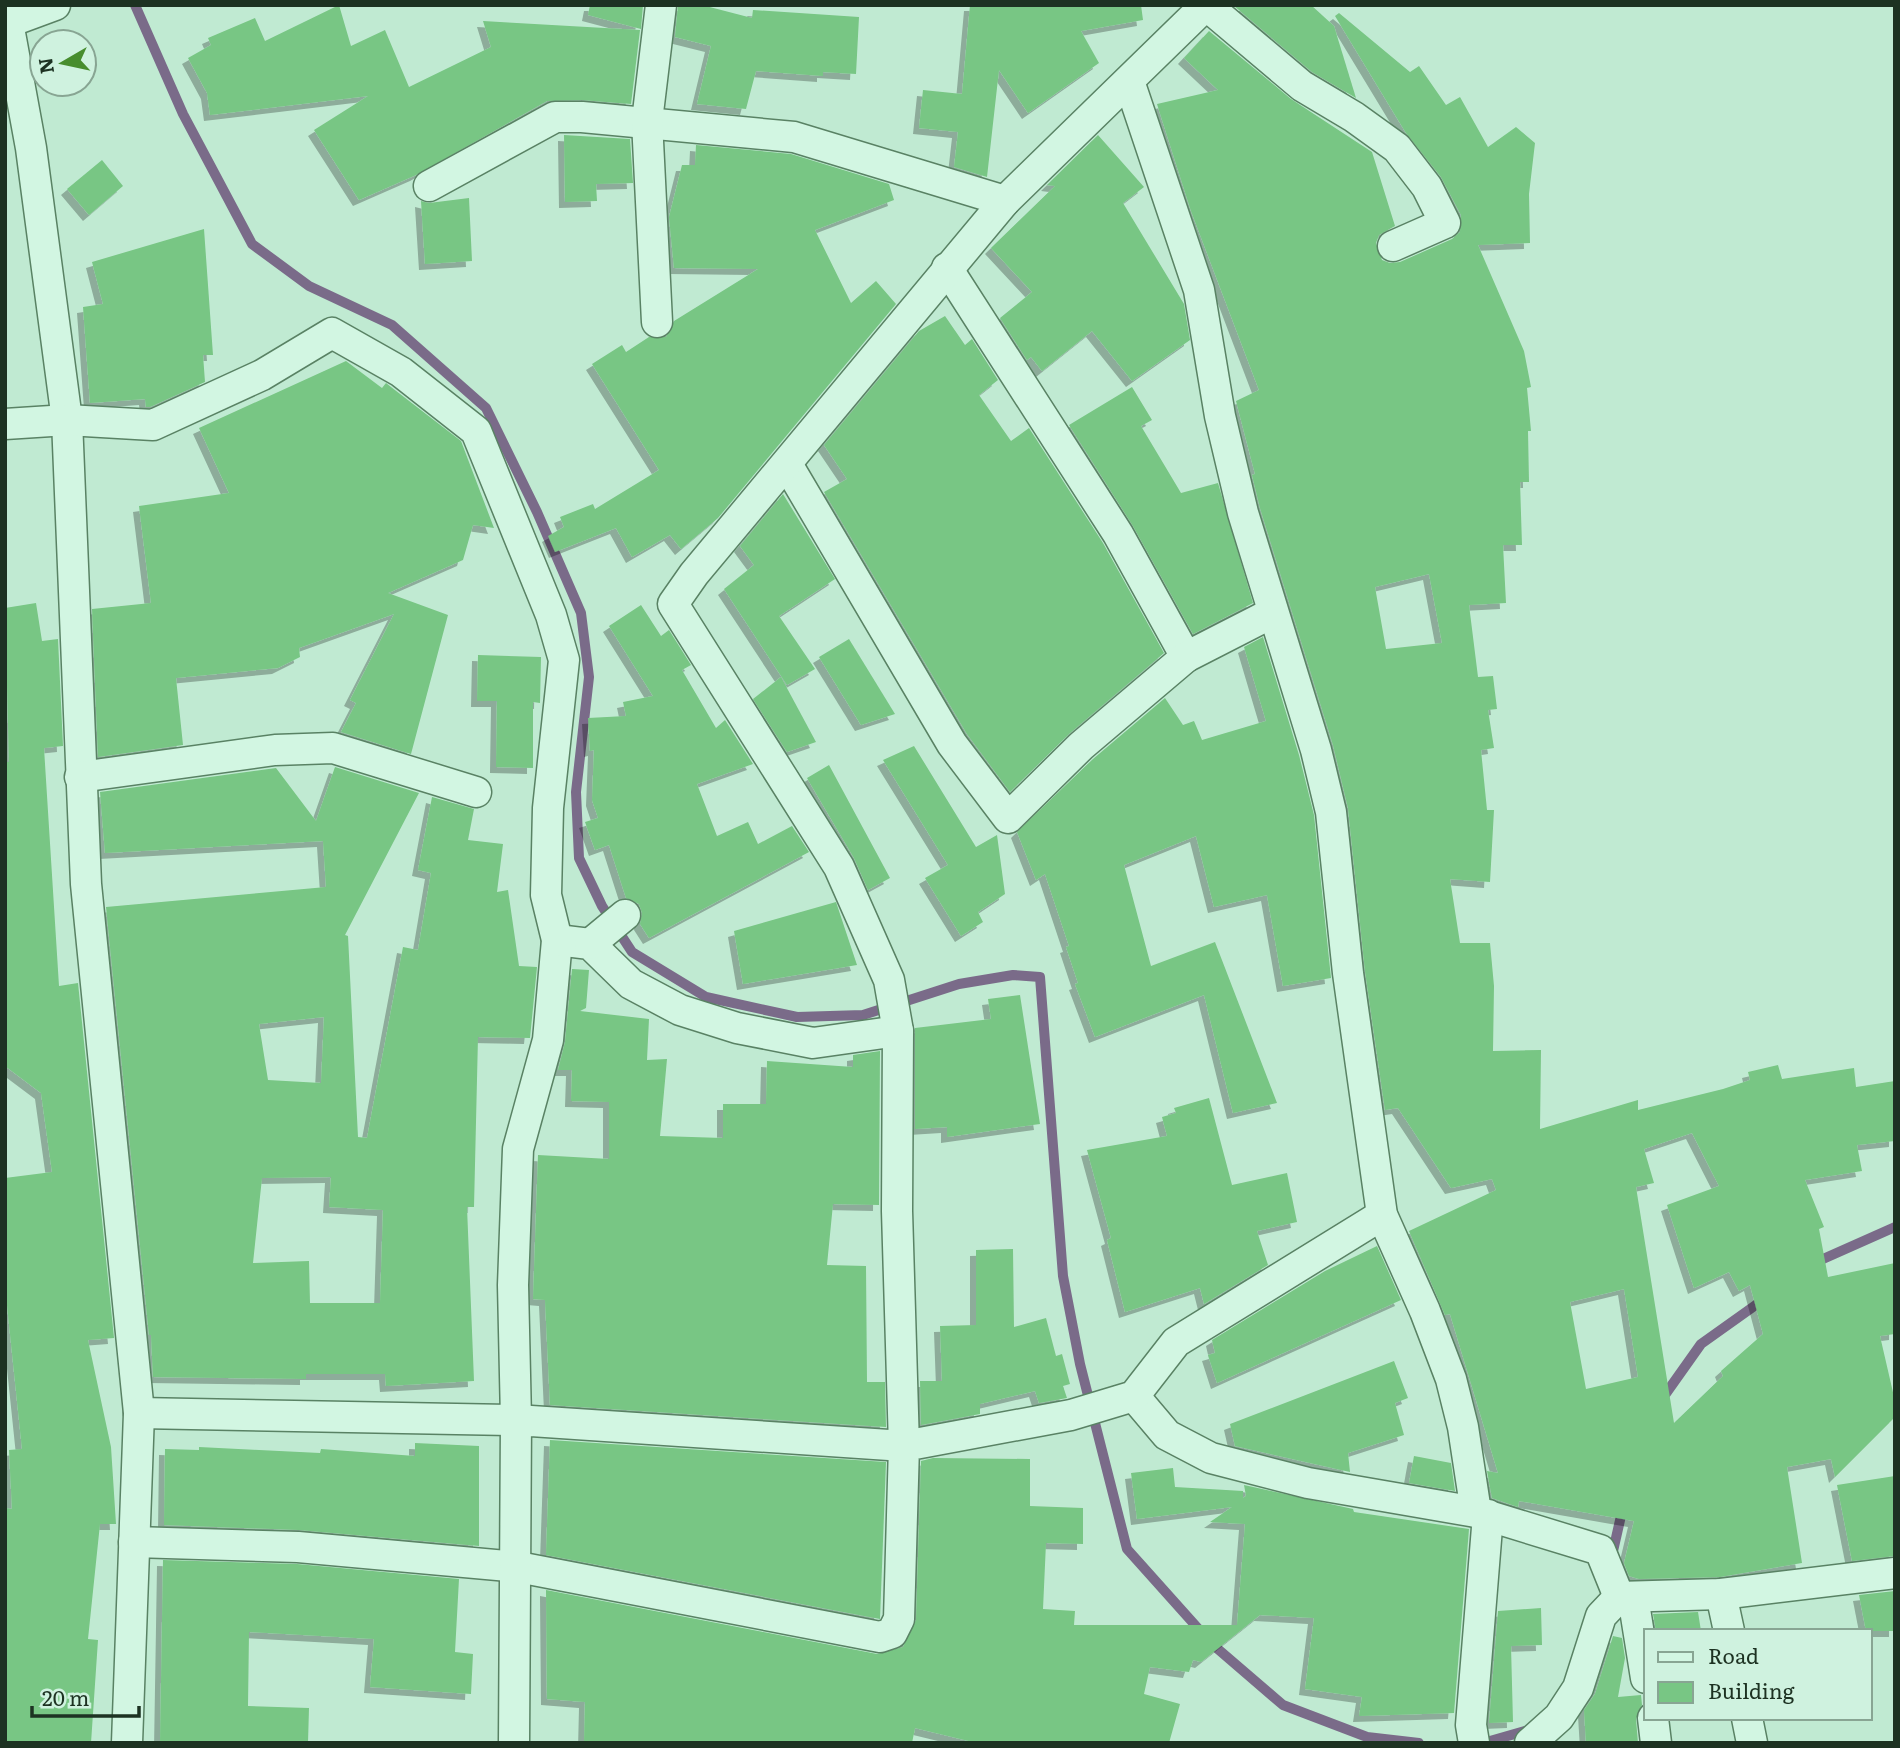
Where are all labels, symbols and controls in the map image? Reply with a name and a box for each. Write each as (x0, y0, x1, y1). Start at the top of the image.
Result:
north arrow (28, 28, 98, 98)
text: N (30, 56, 60, 76)
legend (1644, 1629, 1872, 1720)
text: Road (1708, 1639, 1759, 1670)
scale bar (32, 1674, 138, 1718)
text: Building (1708, 1674, 1795, 1705)
text: 20 m (42, 1681, 89, 1712)

